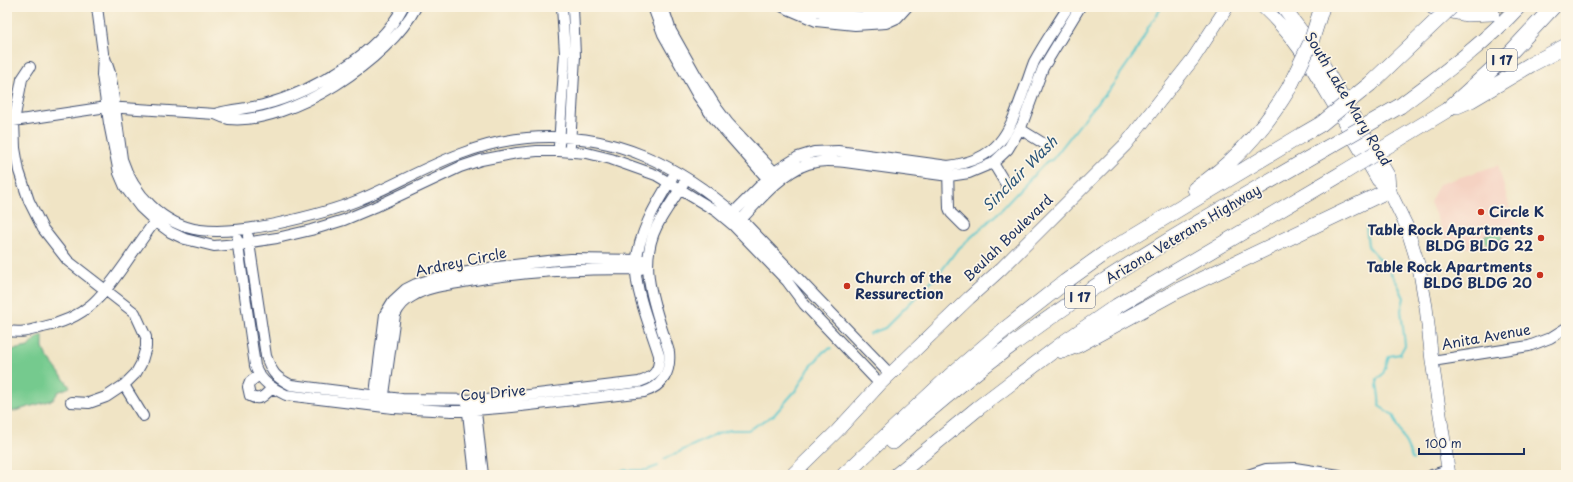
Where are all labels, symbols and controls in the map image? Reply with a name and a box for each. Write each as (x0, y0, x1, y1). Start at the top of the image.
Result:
street label: South Lake Mary Road (1300, 28, 1397, 170)
road number: I 17 (1487, 49, 1517, 71)
water label: Sinclair Wash (976, 130, 1062, 216)
street label: Arizona Veterans Highway (1101, 179, 1265, 288)
street label: Beulah Boulevard (958, 189, 1058, 286)
place label: Circle K (1489, 201, 1544, 222)
marker: Circle K (1476, 207, 1486, 217)
place label: Table Rock Apartments BLDG BLDG 22 (1367, 219, 1533, 256)
marker: Table Rock Apartments BLDG BLDG 22 (1536, 233, 1546, 243)
street label: Ardrey Circle (413, 242, 509, 281)
place label: Table Rock Apartments BLDG BLDG 20 (1366, 256, 1532, 293)
place label: Church of the Ressurection (855, 267, 952, 304)
marker: Table Rock Apartments BLDG BLDG 20 (1535, 270, 1545, 280)
marker: Church of the Ressurection (842, 281, 852, 291)
road number: I 17 (1065, 286, 1095, 308)
street label: Anita Avenue (1440, 318, 1532, 355)
street label: Coy Drive (459, 379, 526, 406)
scale bar (1419, 430, 1524, 456)
text: 100 m (1425, 434, 1462, 452)

